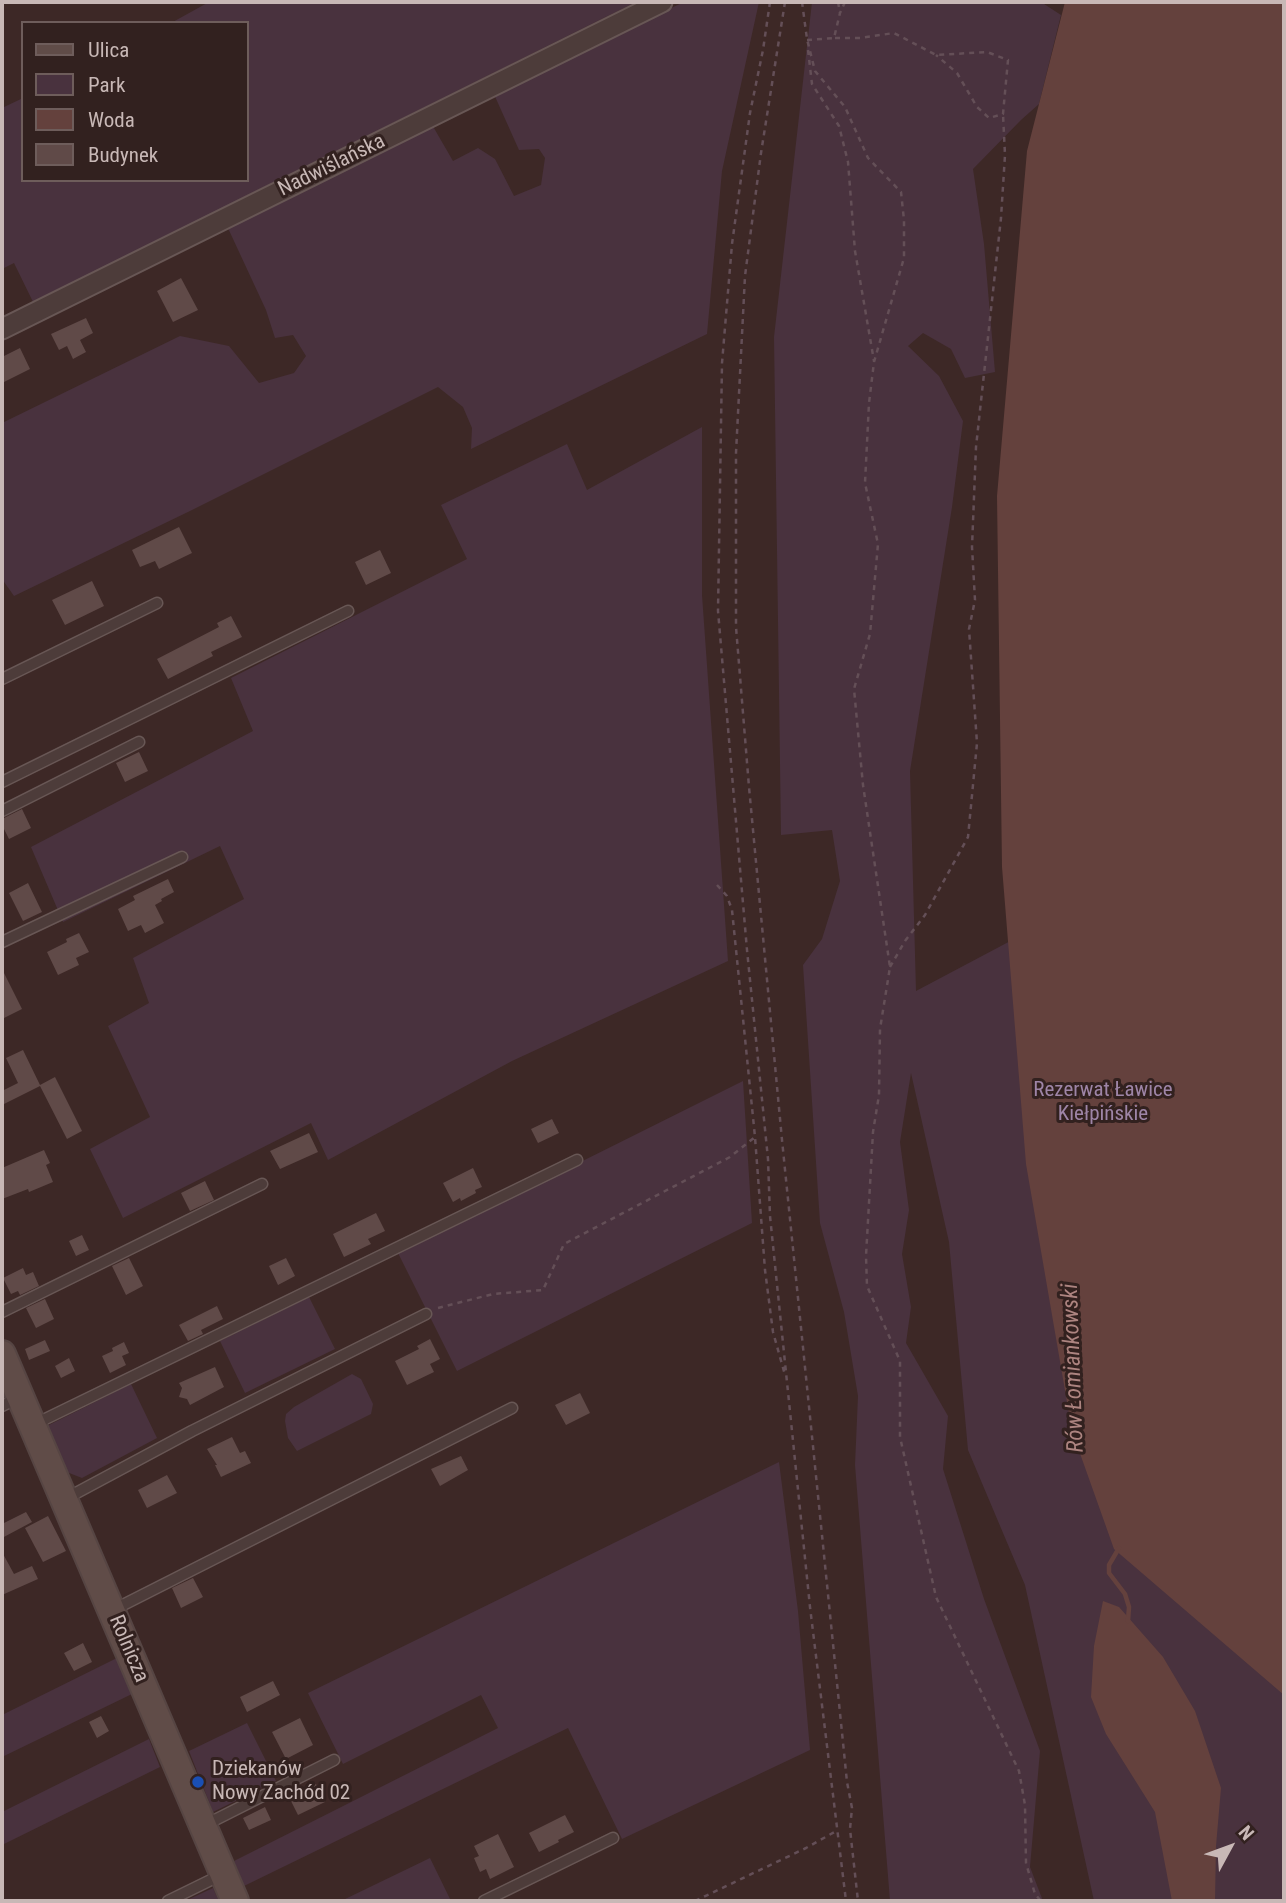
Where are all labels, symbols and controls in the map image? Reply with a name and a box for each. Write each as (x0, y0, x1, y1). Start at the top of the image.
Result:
legend (21, 21, 248, 182)
text: Ulica (88, 38, 129, 62)
text: Park (88, 73, 125, 97)
text: Woda (88, 108, 135, 132)
street label: Nadwiślańska (274, 129, 390, 203)
text: Budynek (88, 143, 158, 167)
park label: Rezerwat Ławice Kiełpińskie (1033, 1078, 1173, 1128)
water label: Rów Łomiankowski (1057, 1283, 1091, 1453)
street label: Rolnicza (103, 1612, 153, 1686)
place label: Dziekanów Nowy Zachód 02 (212, 1757, 350, 1807)
marker: Dziekanów Nowy Zachód 02 (190, 1774, 206, 1790)
north arrow (1195, 1812, 1265, 1882)
text: N (1234, 1821, 1259, 1845)

